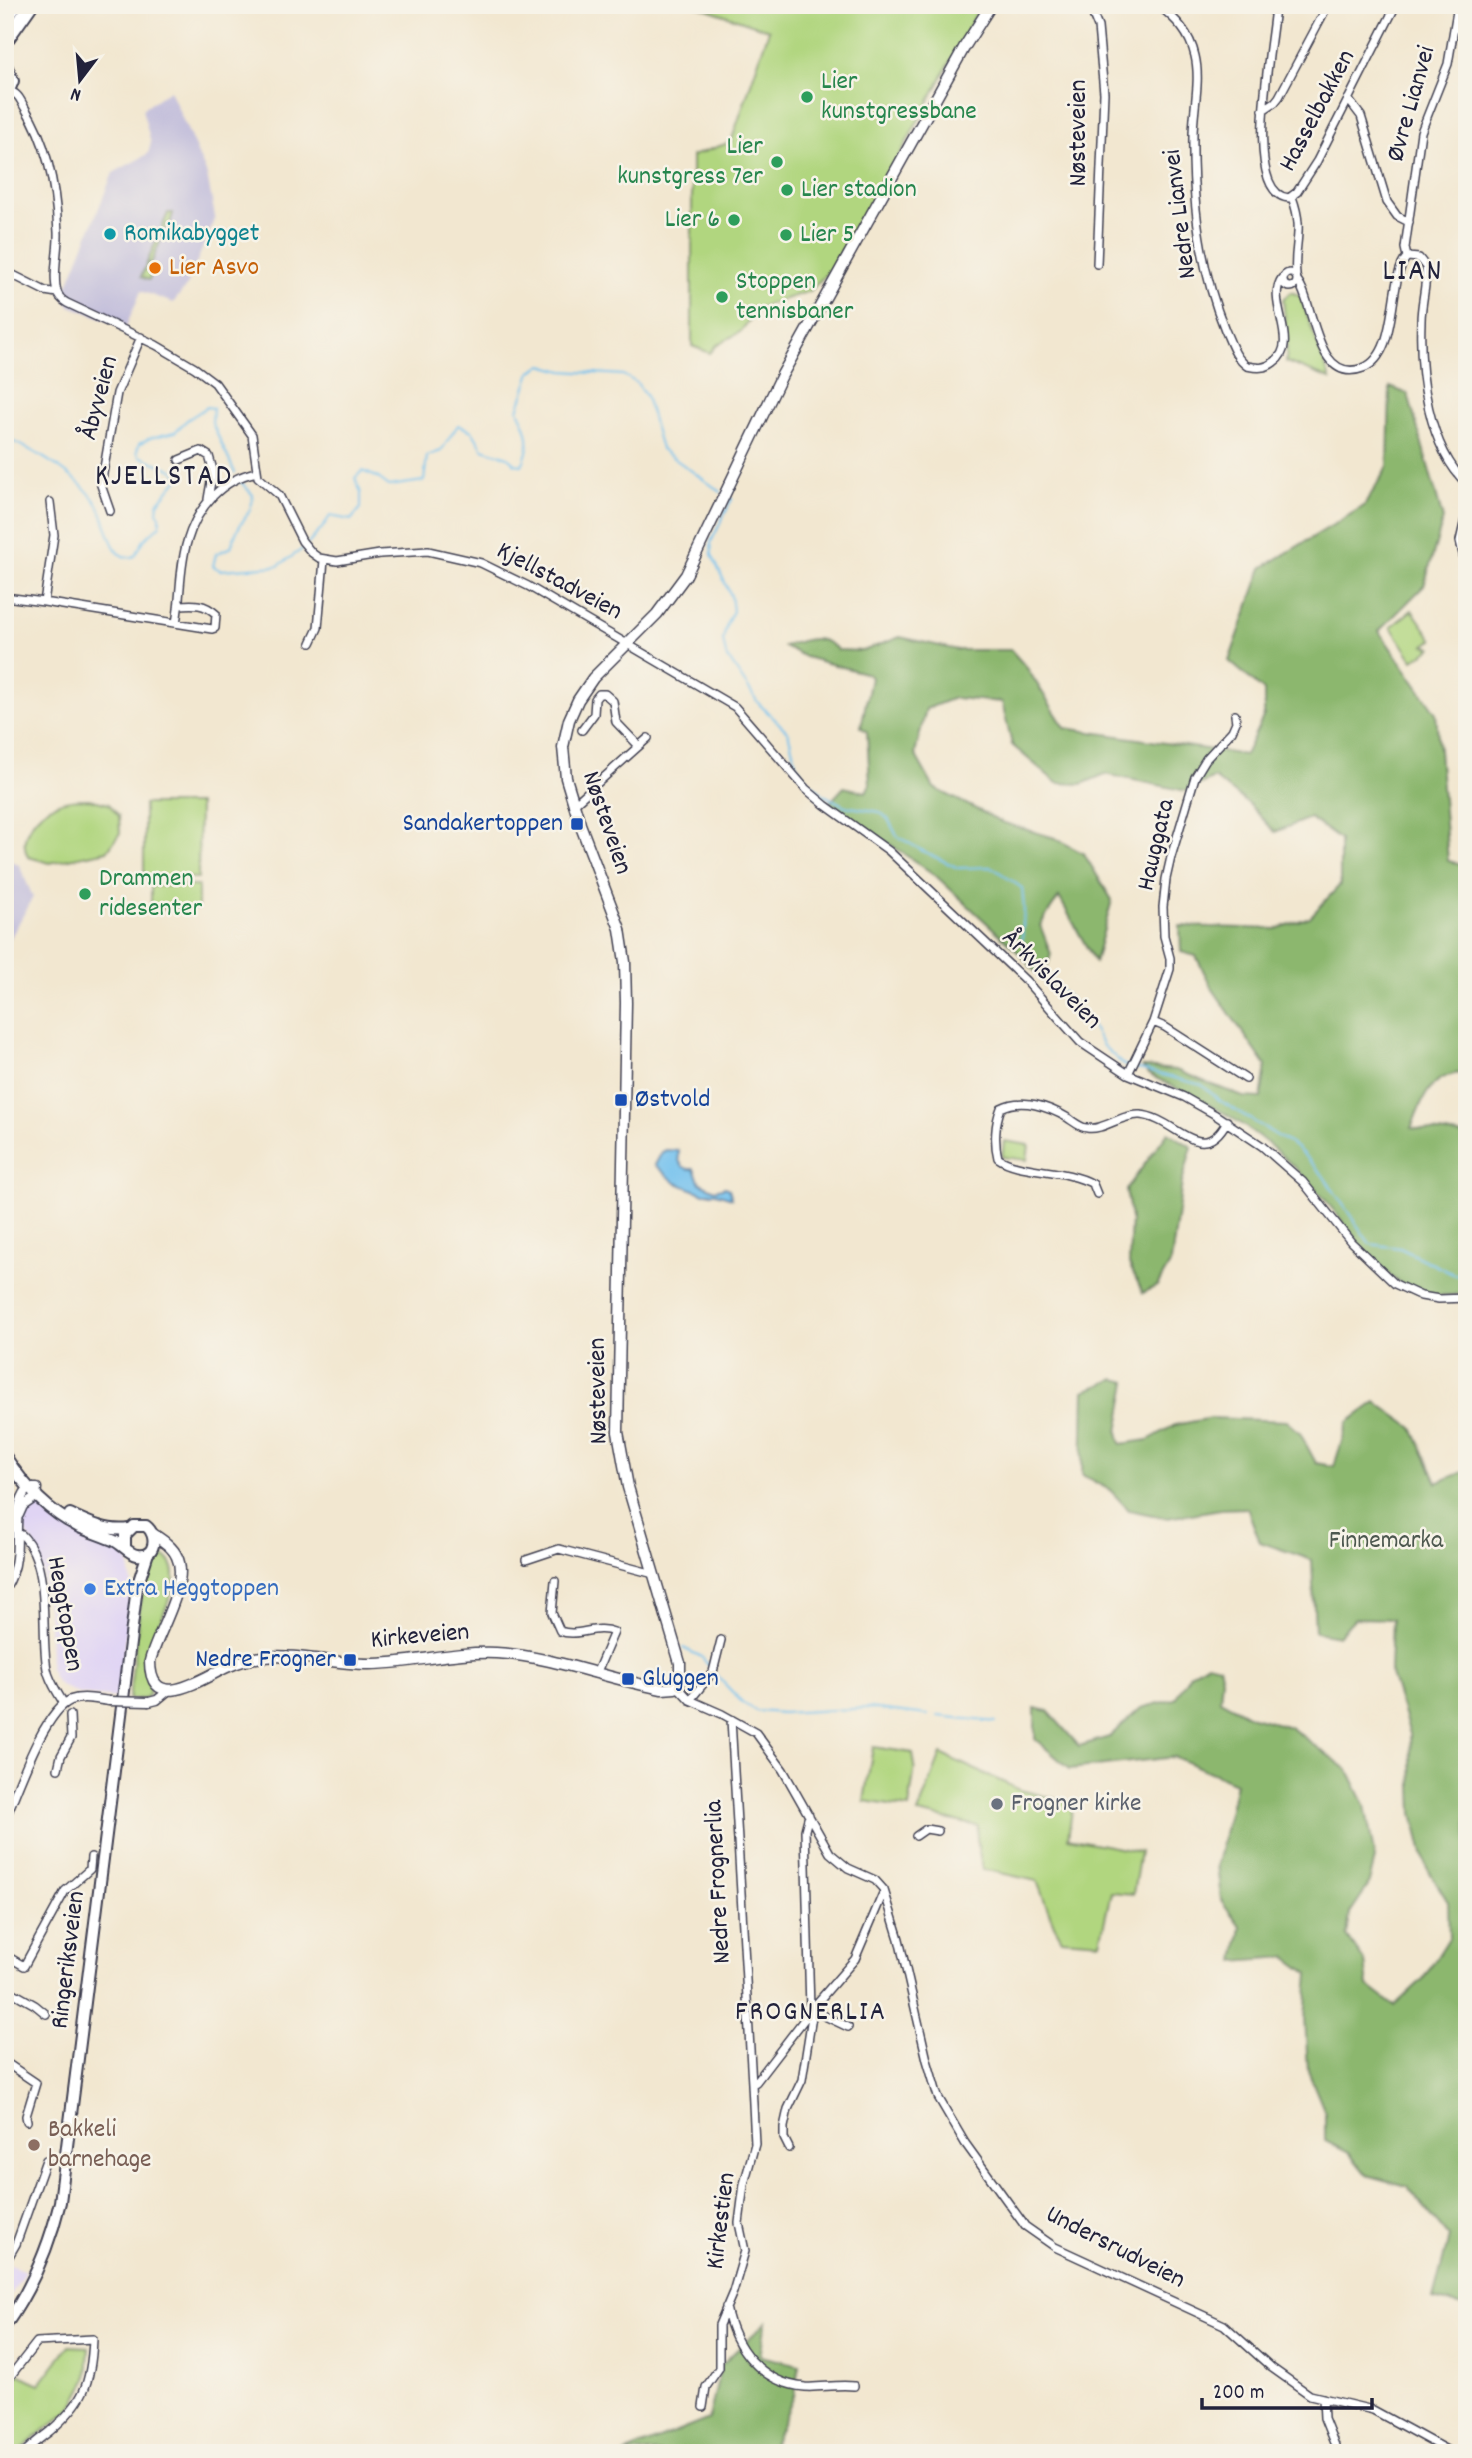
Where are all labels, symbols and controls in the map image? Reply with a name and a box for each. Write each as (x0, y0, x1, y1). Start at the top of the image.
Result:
street label: Øvre Lianvei (1378, 42, 1446, 166)
street label: Hasselbakken (1270, 43, 1366, 179)
north arrow (46, 46, 116, 116)
place label: Lier kunstgressbane (821, 64, 977, 131)
text: N (68, 79, 85, 107)
street label: Nøsteveien (1061, 80, 1098, 186)
marker: Lier kunstgressbane (799, 89, 815, 105)
place label: Lier kunstgress 7er (617, 129, 763, 196)
street label: Nedre Lianvei (1155, 147, 1207, 281)
marker: Lier kunstgress 7er (769, 154, 785, 170)
place label: Lier stadion (801, 172, 917, 209)
marker: Lier stadion (779, 182, 795, 198)
place label: Lier 6 (665, 202, 720, 239)
marker: Lier 6 (726, 212, 742, 228)
place label: Romikabygget (124, 216, 260, 253)
place label: Lier 5 (800, 217, 854, 254)
marker: Romikabygget (102, 226, 118, 242)
marker: Lier 5 (778, 227, 794, 243)
place label: Lier Asvo (169, 250, 259, 287)
district label: LIAN (1383, 252, 1443, 295)
marker: Lier Asvo (147, 260, 163, 276)
place label: Stoppen tennisbaner (736, 264, 854, 331)
marker: Stoppen tennisbaner (714, 289, 730, 305)
street label: Åbyveien (71, 352, 129, 444)
district label: KJELLSTAD (95, 457, 233, 500)
street label: Kjellstadveien (489, 533, 629, 631)
street label: Nøsteveien (571, 766, 641, 880)
street label: Hauggata (1128, 795, 1186, 895)
place label: Sandakertoppen (403, 806, 563, 843)
marker: Sandakertoppen (569, 816, 585, 832)
place label: Drammen ridesenter (99, 861, 202, 928)
marker: Drammen ridesenter (77, 886, 93, 902)
street label: Årkvislaveien (992, 921, 1110, 1039)
place label: Østvold (635, 1082, 710, 1119)
marker: Østvold (613, 1092, 629, 1108)
street label: Nøsteveien (580, 1337, 618, 1445)
park label: Finnemarka (1329, 1523, 1444, 1560)
street label: Heggtoppen (36, 1554, 92, 1674)
place label: Extra Heggtoppen (104, 1571, 279, 1608)
marker: Extra Heggtoppen (82, 1581, 98, 1597)
street label: Kirkeveien (369, 1614, 471, 1660)
place label: Nedre Frogner (195, 1642, 336, 1679)
marker: Nedre Frogner (342, 1652, 358, 1668)
place label: Gluggen (642, 1661, 719, 1698)
marker: Gluggen (620, 1671, 636, 1687)
place label: Frogner kirke (1011, 1786, 1141, 1823)
marker: Frogner kirke (989, 1796, 1005, 1812)
street label: Nedre Frognerlia (696, 1798, 742, 1965)
street label: Ringeriksveien (42, 1889, 96, 2031)
district label: FROGNERLIA (735, 1994, 887, 2034)
place label: Bakkeli barnehage (48, 2112, 151, 2179)
marker: Bakkeli barnehage (26, 2137, 42, 2153)
street label: Kirkestien (698, 2170, 746, 2272)
street label: Undersrudveien (1039, 2197, 1191, 2299)
scale bar (1202, 2367, 1372, 2411)
text: 200 m (1213, 2379, 1264, 2409)

